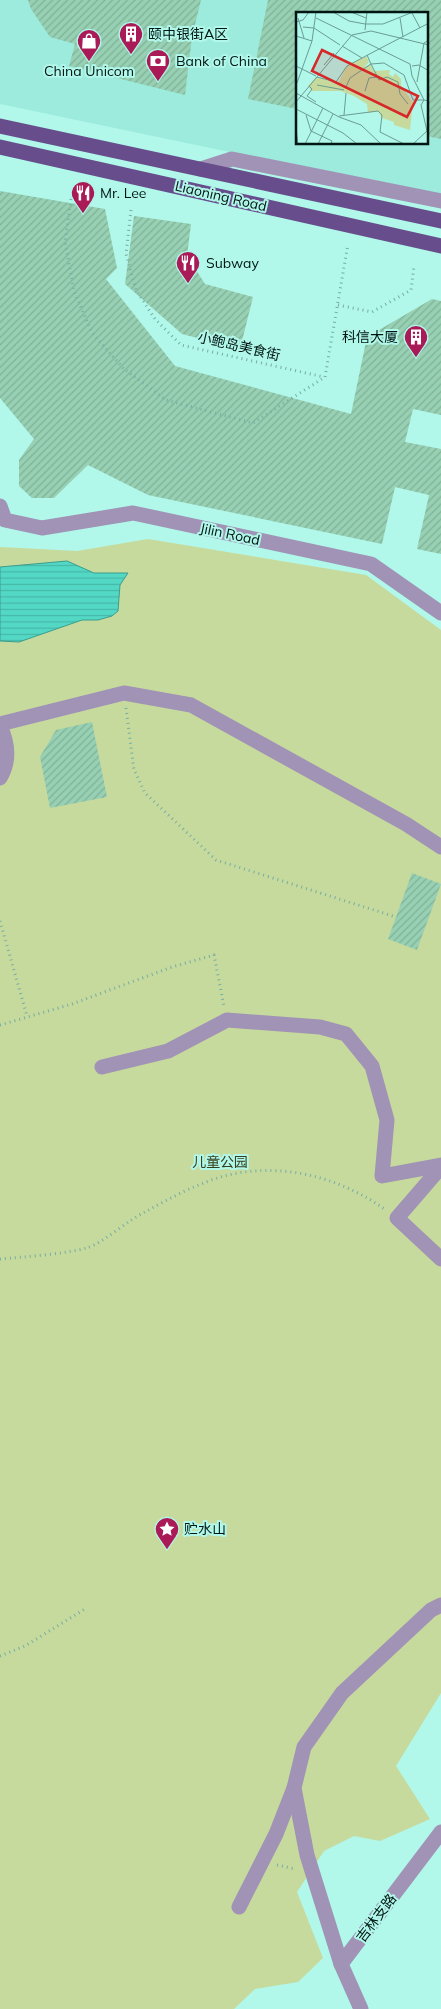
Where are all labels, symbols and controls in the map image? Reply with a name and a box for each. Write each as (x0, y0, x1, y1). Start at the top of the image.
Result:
inset map (296, 12, 428, 145)
building icon: 颐中银街A区 (118, 21, 144, 55)
place label: 颐中银街A区 (148, 25, 228, 43)
shop icon: China Unicom (76, 28, 102, 62)
bank icon: Bank of China (145, 48, 171, 82)
place label: Bank of China (176, 52, 267, 70)
place label: China Unicom (44, 62, 134, 80)
street label: Liaoning Road (173, 177, 269, 215)
restaurant icon: Mr. Lee (70, 180, 96, 214)
place label: Mr. Lee (100, 184, 146, 202)
restaurant icon: Subway (175, 250, 201, 284)
place label: Subway (206, 254, 259, 272)
building icon: 科信大厦 (403, 324, 429, 358)
street label: 小鲍岛美食街 (196, 328, 282, 364)
place label: 科信大厦 (342, 328, 398, 346)
street label: Jilin Road (198, 519, 262, 549)
park label: 儿童公园 (192, 1153, 248, 1171)
place icon: 贮水山 (154, 1516, 180, 1550)
place label: 贮水山 (184, 1520, 226, 1538)
street label: 吉林支路 (352, 1890, 400, 1946)

